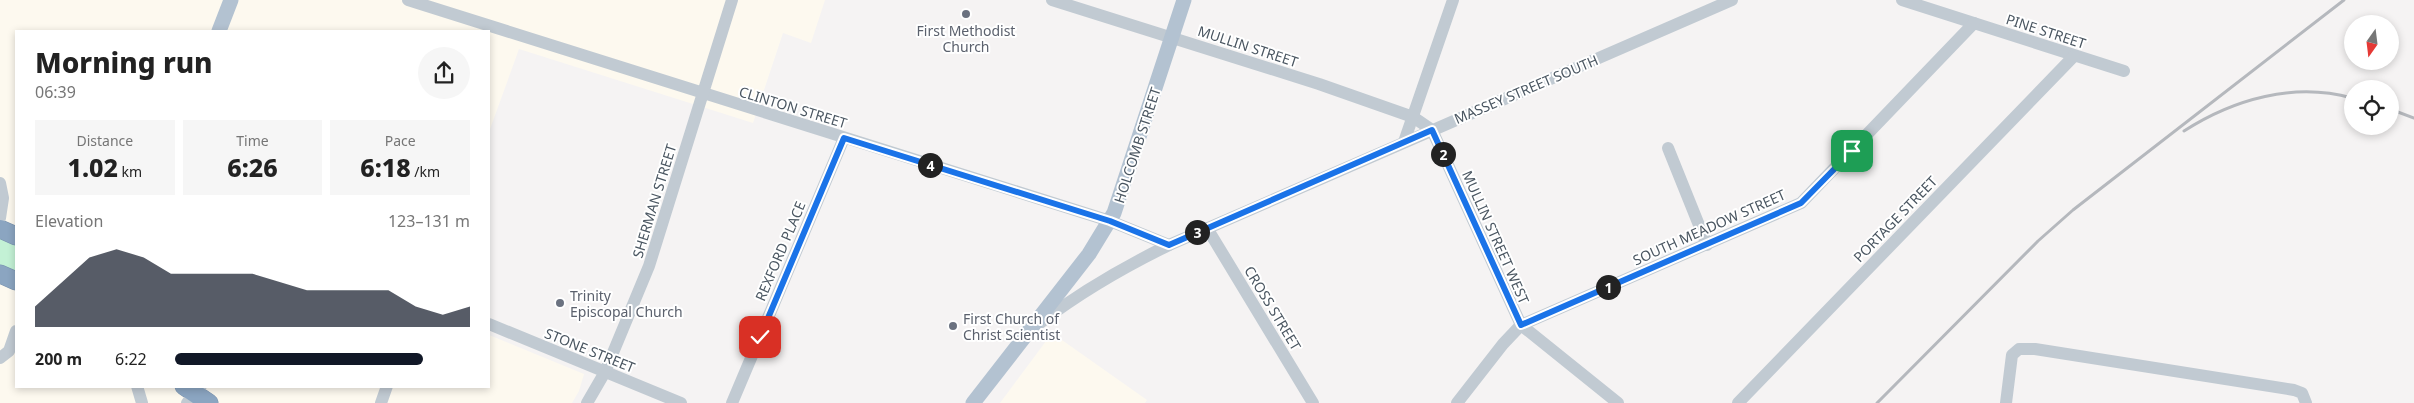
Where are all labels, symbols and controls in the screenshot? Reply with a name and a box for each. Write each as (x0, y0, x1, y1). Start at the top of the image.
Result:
marker: First Methodist Church (960, 8, 972, 20)
street label: PINE STREET (2004, 9, 2089, 53)
north arrow (2344, 15, 2399, 70)
map controls (2344, 15, 2399, 135)
place label: First Methodist Church (917, 21, 1015, 56)
street label: MULLIN STREET (1196, 21, 1301, 71)
text: Morning run (35, 43, 213, 81)
button: share (418, 47, 470, 99)
street label: MASSEY STREET SOUTH (1451, 50, 1601, 128)
button: locate (2344, 80, 2399, 135)
text: 06:39 (35, 81, 76, 103)
street label: CLINTON STREET (737, 82, 849, 132)
street label: HOLCOMB STREET (1109, 84, 1165, 205)
pin (1831, 130, 1873, 172)
text: Distance (76, 131, 133, 150)
text: Time (236, 131, 269, 150)
text: Pace (385, 131, 416, 150)
icon: arrive (1838, 137, 1866, 165)
street label: SHERMAN STREET (628, 142, 680, 260)
pin: 2 (1430, 142, 1456, 166)
text: 2 (1439, 145, 1448, 164)
text: 1.02 (67, 150, 118, 184)
text: 6:26 (227, 150, 278, 184)
text: 6:18 (360, 150, 411, 184)
pin: 4 (918, 152, 942, 178)
text: 4 (926, 156, 935, 175)
text: km (118, 162, 142, 181)
text: /km (411, 162, 440, 181)
street label: MULLIN STREET WEST (1458, 167, 1534, 307)
street label: PORTAGE STREET (1849, 172, 1941, 266)
street label: SOUTH MEADOW STREET (1630, 185, 1789, 269)
street label: REXFORD PLACE (750, 198, 810, 304)
text: Elevation (35, 210, 103, 232)
text: 123–131 m (388, 210, 470, 232)
pin: 3 (1184, 220, 1210, 244)
text: 3 (1193, 223, 1202, 242)
street label: CROSS STREET (1240, 262, 1306, 354)
pin: 1 (1596, 274, 1620, 300)
text: 1 (1604, 278, 1613, 297)
place label: Trinity Episcopal Church (570, 286, 683, 321)
marker: Trinity Episcopal Church (554, 297, 566, 309)
place label: First Church of Christ Scientist (963, 309, 1060, 344)
pin (739, 316, 781, 358)
marker: First Church of Christ Scientist (947, 320, 959, 332)
street label: STONE STREET (542, 323, 638, 377)
icon: check (746, 323, 774, 351)
text: 200 m (35, 348, 82, 370)
text: 6:22 (115, 348, 147, 370)

